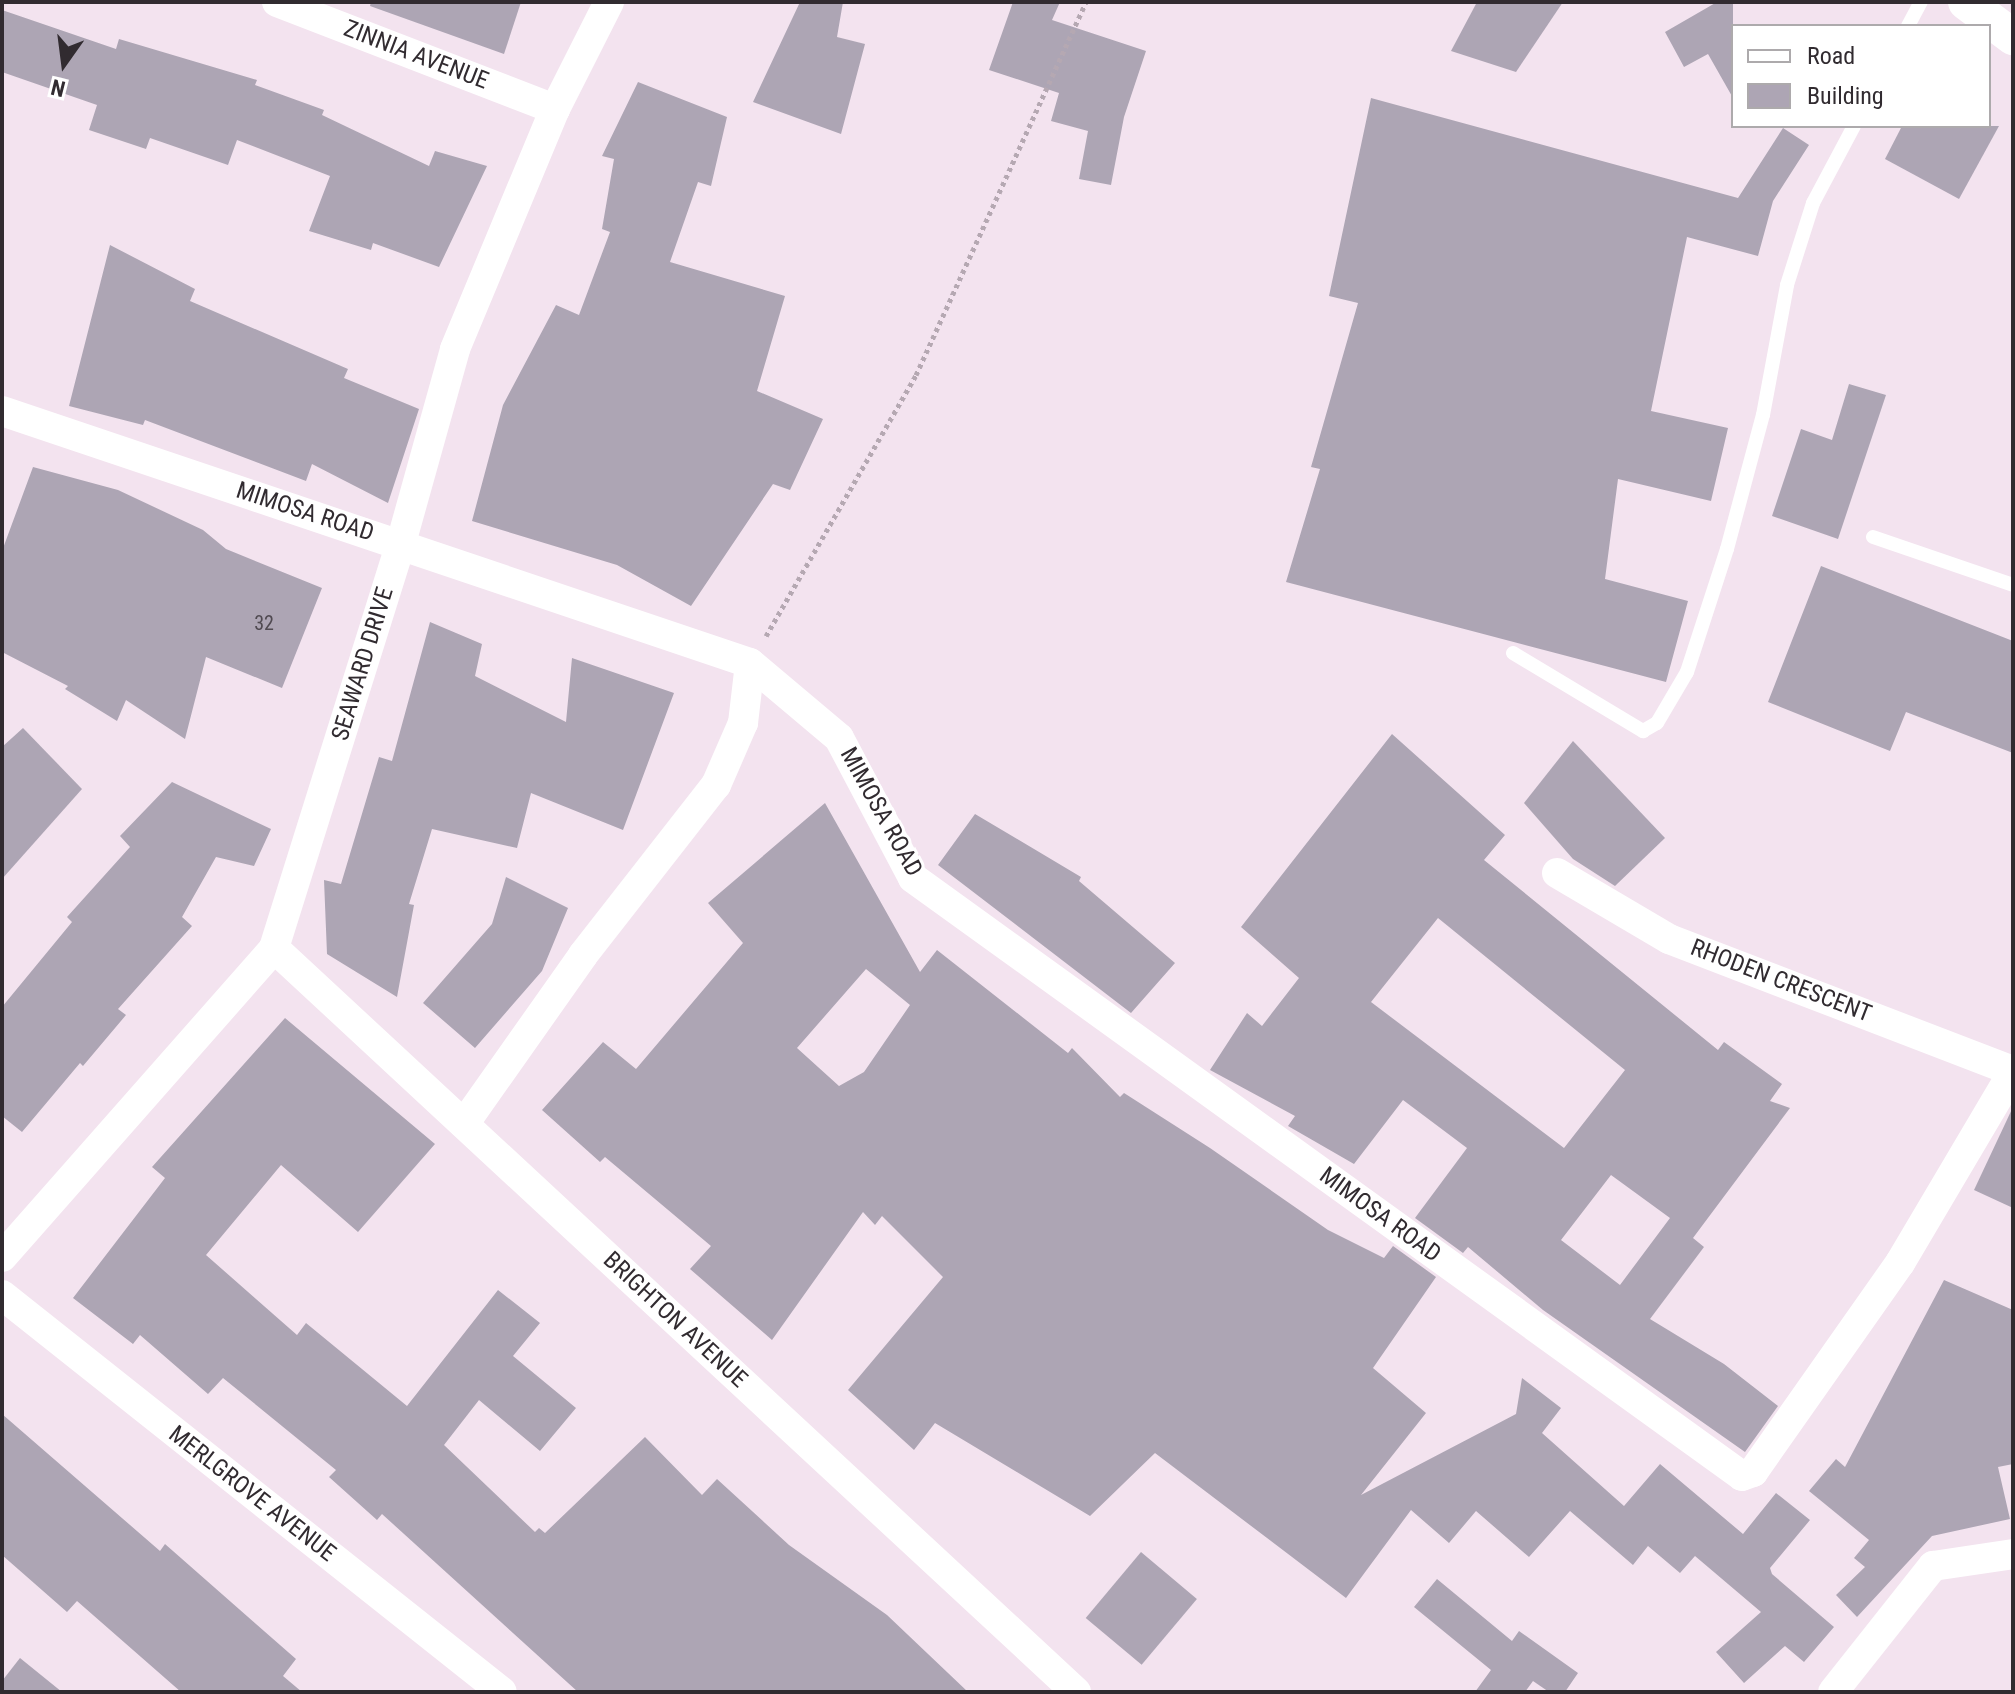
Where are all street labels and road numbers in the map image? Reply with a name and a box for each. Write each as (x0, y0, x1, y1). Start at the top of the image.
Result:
street label: ZINNIA AVENUE (340, 14, 492, 96)
street label: MIMOSA ROAD (233, 476, 377, 548)
street label: SEAWARD DRIVE (326, 584, 400, 744)
street label: MIMOSA ROAD (834, 743, 928, 881)
street label: RHODEN CRESCENT (1687, 933, 1875, 1029)
street label: MIMOSA ROAD (1314, 1161, 1446, 1269)
street label: BRIGHTON AVENUE (597, 1246, 753, 1394)
street label: MERLGROVE AVENUE (163, 1420, 341, 1568)

